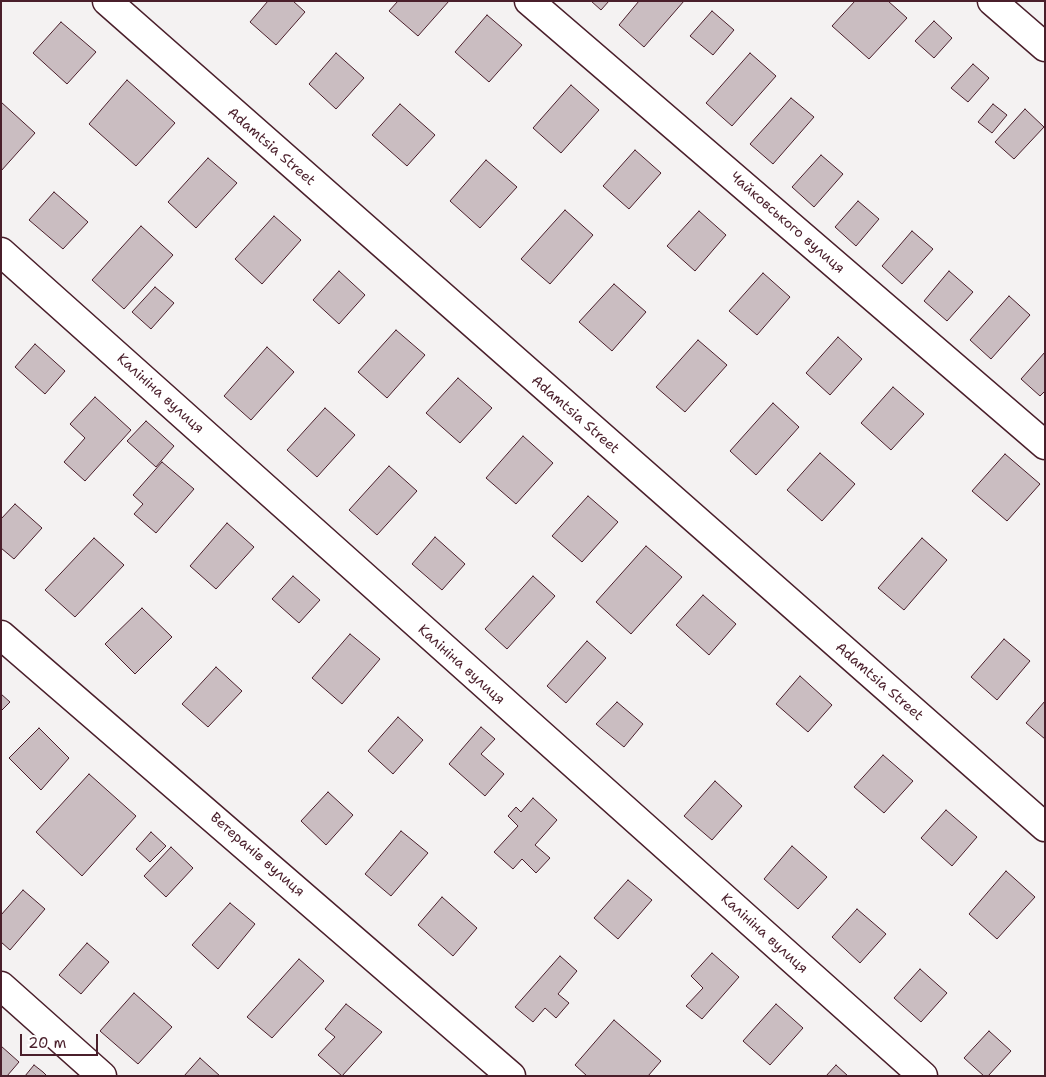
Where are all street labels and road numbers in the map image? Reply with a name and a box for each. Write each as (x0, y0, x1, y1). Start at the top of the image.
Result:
street label: Adamtsia Street (224, 104, 318, 190)
street label: Чайковського вулиця (726, 169, 848, 277)
street label: Калініна вулиця (113, 351, 207, 437)
street label: Adamtsia Street (528, 372, 622, 458)
street label: Калініна вулиця (414, 622, 508, 708)
street label: Adamtsia Street (832, 639, 926, 725)
street label: Ветеранів вулиця (206, 809, 308, 901)
street label: Калініна вулиця (717, 891, 811, 977)

